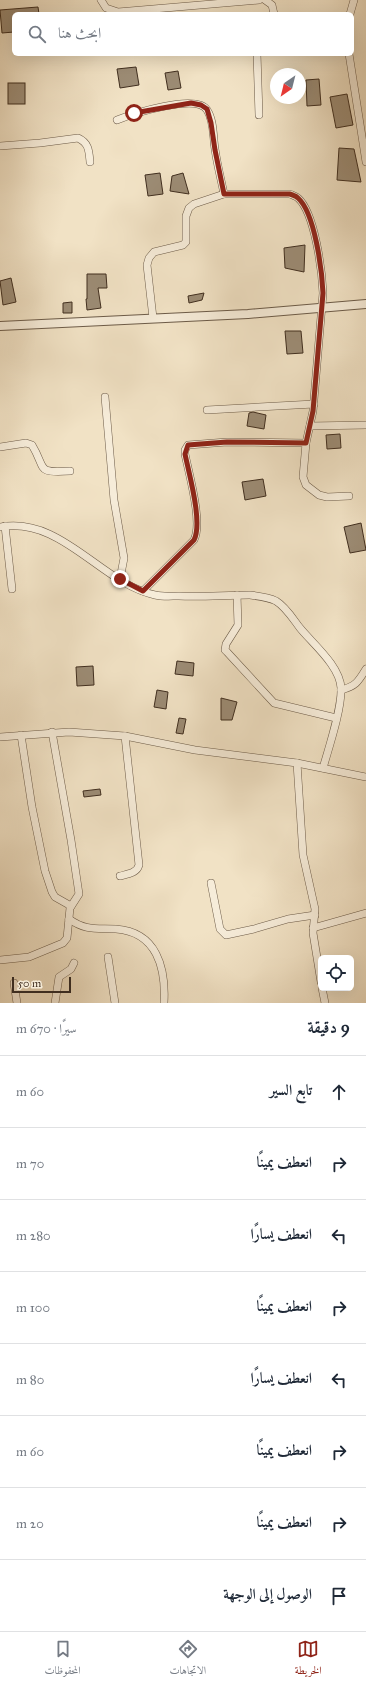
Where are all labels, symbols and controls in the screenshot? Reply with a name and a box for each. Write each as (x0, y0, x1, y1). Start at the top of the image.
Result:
search box (12, 12, 354, 56)
icon: search (26, 23, 48, 45)
text: ابحث هنا (58, 24, 101, 42)
north arrow (270, 68, 306, 104)
route start (125, 104, 143, 122)
route end (111, 570, 129, 588)
map controls (318, 955, 354, 991)
button: locate (318, 955, 354, 991)
scale bar (12, 975, 71, 994)
text: 50 m (18, 977, 41, 990)
text: 9 دقيقة (308, 1017, 350, 1038)
text: سيرًا · 670 m (16, 1021, 77, 1037)
text: تابع السير (270, 1081, 312, 1099)
icon: ahead (328, 1081, 350, 1103)
text: 60 m (16, 1084, 44, 1100)
text: انعطف يمينًا (257, 1153, 312, 1171)
icon: right (328, 1153, 350, 1175)
text: 70 m (16, 1156, 44, 1172)
text: انعطف يسارًا (250, 1225, 312, 1243)
icon: left (328, 1225, 350, 1247)
text: 280 m (16, 1228, 51, 1244)
text: انعطف يمينًا (257, 1297, 312, 1315)
icon: right (328, 1297, 350, 1319)
text: 100 m (16, 1300, 50, 1316)
text: انعطف يسارًا (250, 1369, 312, 1387)
icon: left (328, 1369, 350, 1391)
text: 80 m (16, 1372, 44, 1388)
text: انعطف يمينًا (257, 1441, 312, 1459)
icon: right (328, 1441, 350, 1463)
text: 60 m (16, 1444, 44, 1460)
text: انعطف يمينًا (257, 1513, 312, 1531)
icon: right (328, 1513, 350, 1535)
text: 20 m (16, 1516, 44, 1532)
text: الوصول إلى الوجهة (223, 1585, 312, 1603)
icon: arrive (328, 1585, 350, 1607)
tab: المحفوظات (44, 1638, 81, 1681)
tab: الاتجاهات (169, 1638, 206, 1681)
tab: الخريطة (295, 1638, 322, 1681)

